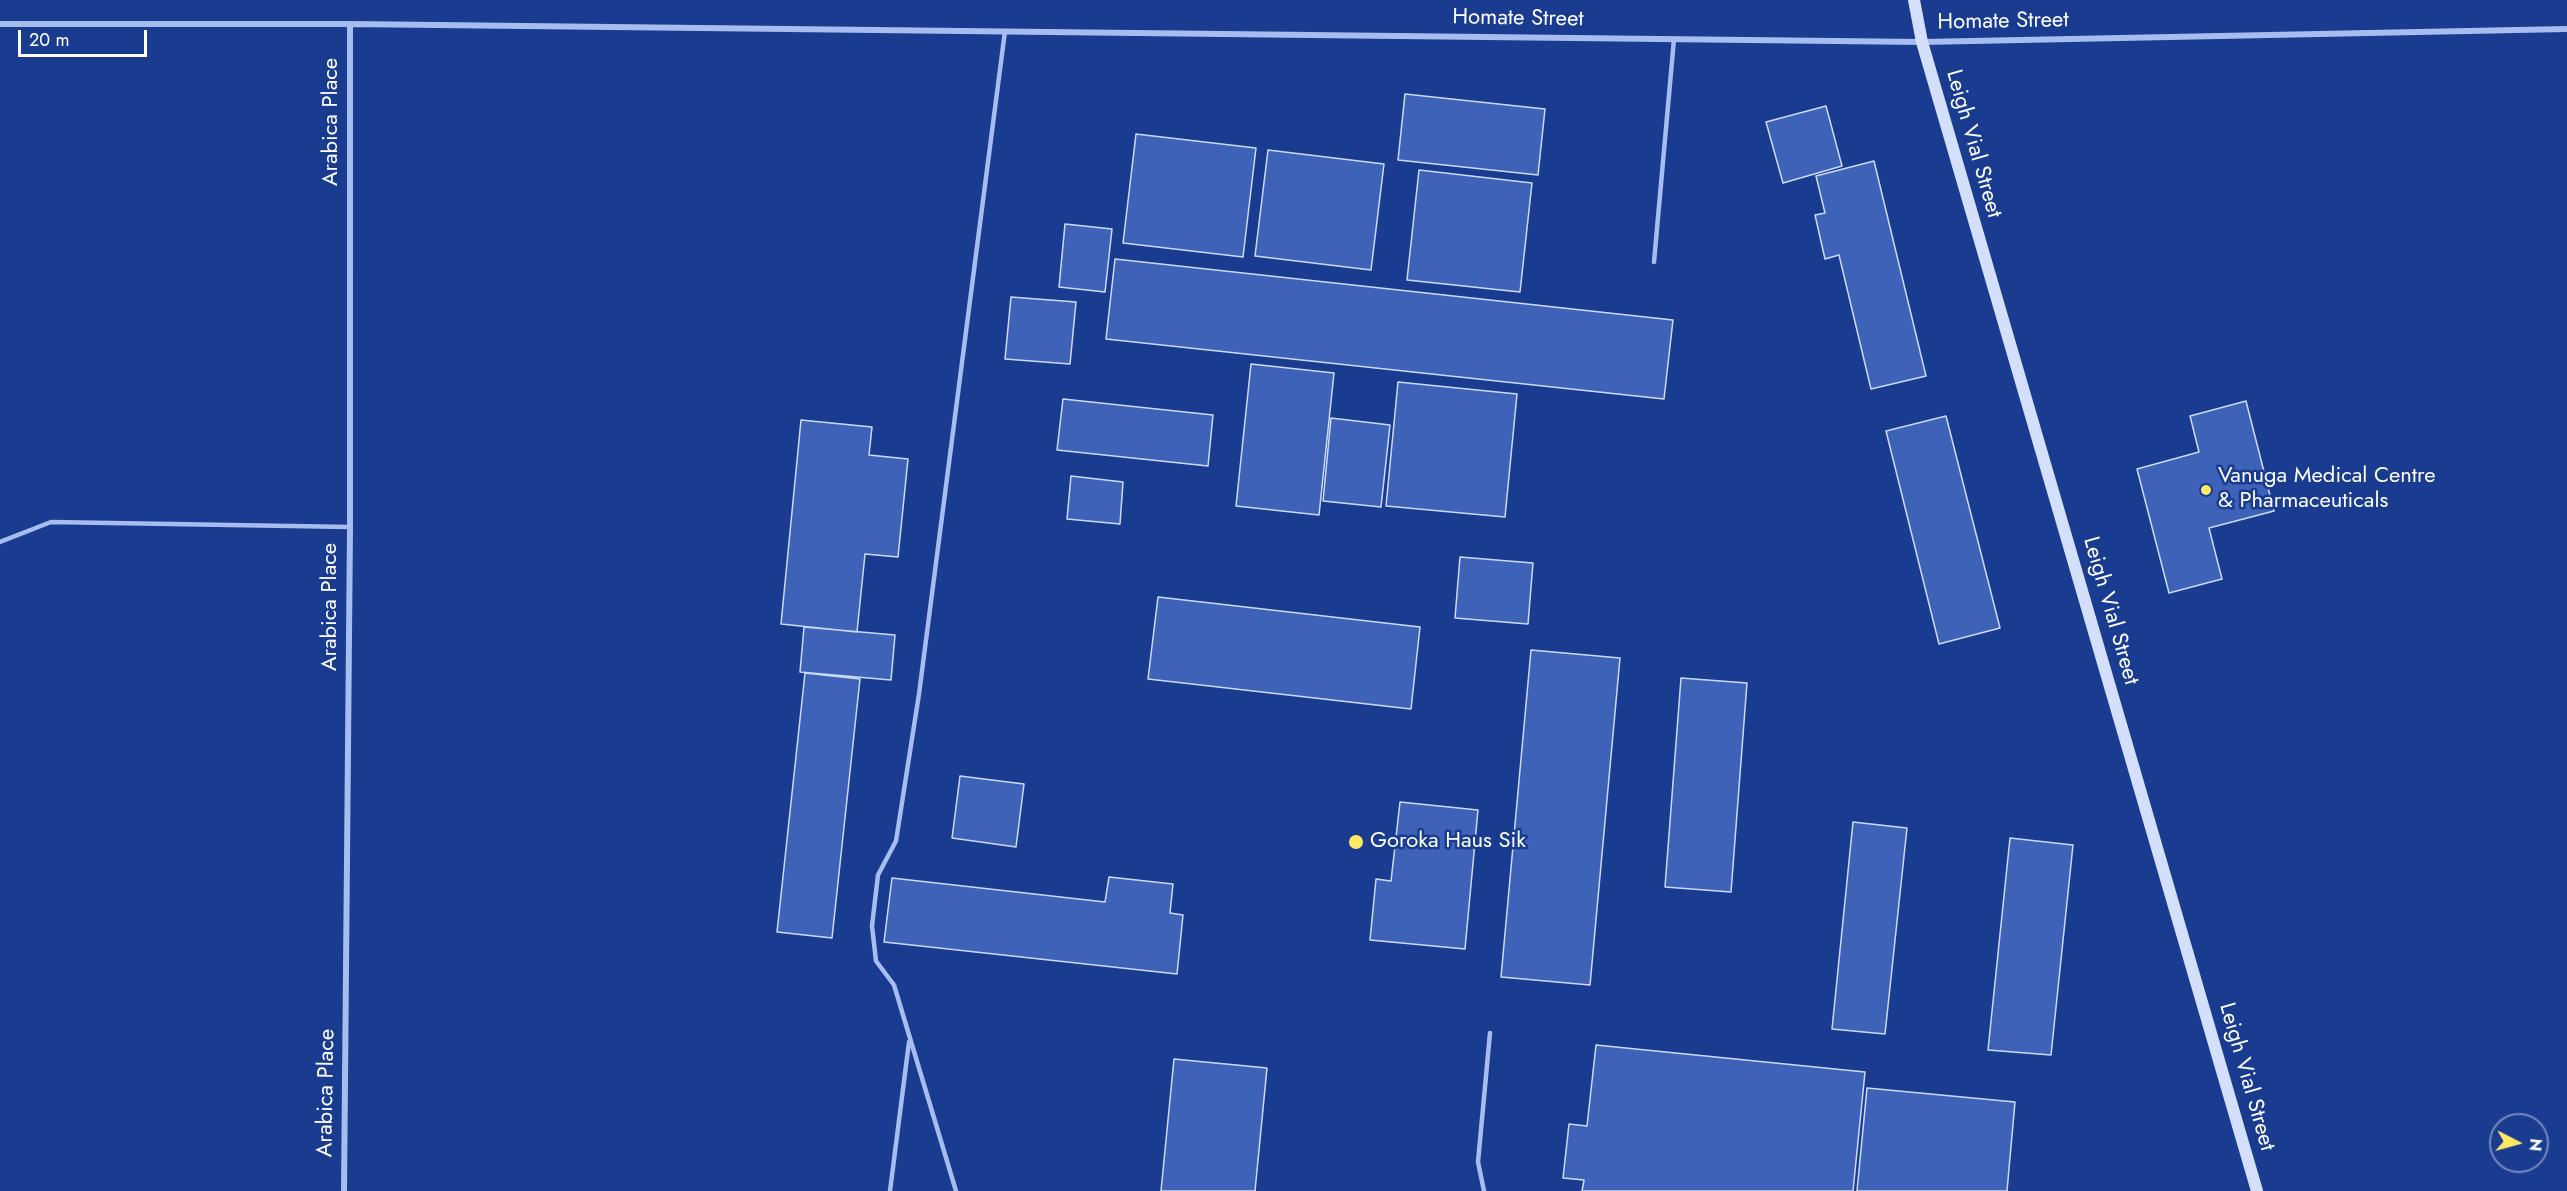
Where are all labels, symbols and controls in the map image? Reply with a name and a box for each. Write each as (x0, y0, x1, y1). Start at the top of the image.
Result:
street label: Homate Street (1452, 5, 1584, 33)
street label: Homate Street (1937, 8, 2069, 36)
scale bar (21, 18, 150, 56)
text: 20 m (29, 27, 69, 53)
street label: Arabica Place (319, 58, 345, 186)
street label: Leigh Vial Street (1939, 67, 2007, 221)
place label: Vanuga Medical Centre & Pharmaceuticals (2218, 464, 2436, 516)
marker: Vanuga Medical Centre & Pharmaceuticals (2199, 483, 2213, 497)
street label: Leigh Vial Street (2076, 534, 2144, 688)
street label: Arabica Place (318, 543, 344, 671)
place label: Goroka Haus Sik (1370, 829, 1526, 855)
marker: Goroka Haus Sik (1347, 833, 1365, 851)
street label: Leigh Vial Street (2212, 1000, 2280, 1154)
street label: Arabica Place (313, 1029, 341, 1157)
north arrow (2489, 1113, 2549, 1173)
text: N (2523, 1137, 2548, 1152)

